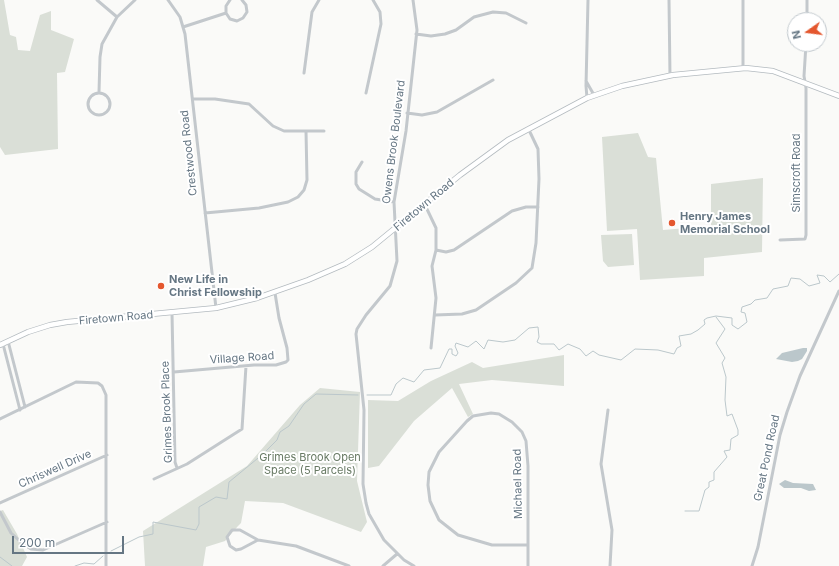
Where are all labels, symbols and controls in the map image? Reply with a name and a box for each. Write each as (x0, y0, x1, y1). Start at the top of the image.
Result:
north arrow (787, 12, 827, 52)
text: N (789, 29, 804, 40)
street label: Owens Brook Boulevard (380, 79, 408, 205)
street label: Crestwood Road (178, 109, 200, 197)
street label: Simscroft Road (790, 134, 804, 212)
street label: Firetown Road (391, 176, 457, 234)
place label: Henry James Memorial School (680, 210, 770, 236)
marker: Henry James Memorial School (667, 218, 677, 228)
place label: New Life in Christ Fellowship (169, 273, 262, 299)
marker: New Life in Christ Fellowship (156, 281, 166, 291)
street label: Firetown Road (78, 308, 154, 328)
street label: Village Road (209, 349, 275, 367)
street label: Grimes Brook Place (159, 361, 175, 463)
street label: Great Pond Road (751, 414, 783, 502)
street label: Chriswell Drive (17, 447, 93, 491)
street label: Michael Road (511, 449, 525, 519)
park label: Grimes Brook Open Space (5 Parcels) (259, 451, 361, 477)
scale bar (14, 528, 126, 554)
text: 200 m (19, 535, 55, 550)

